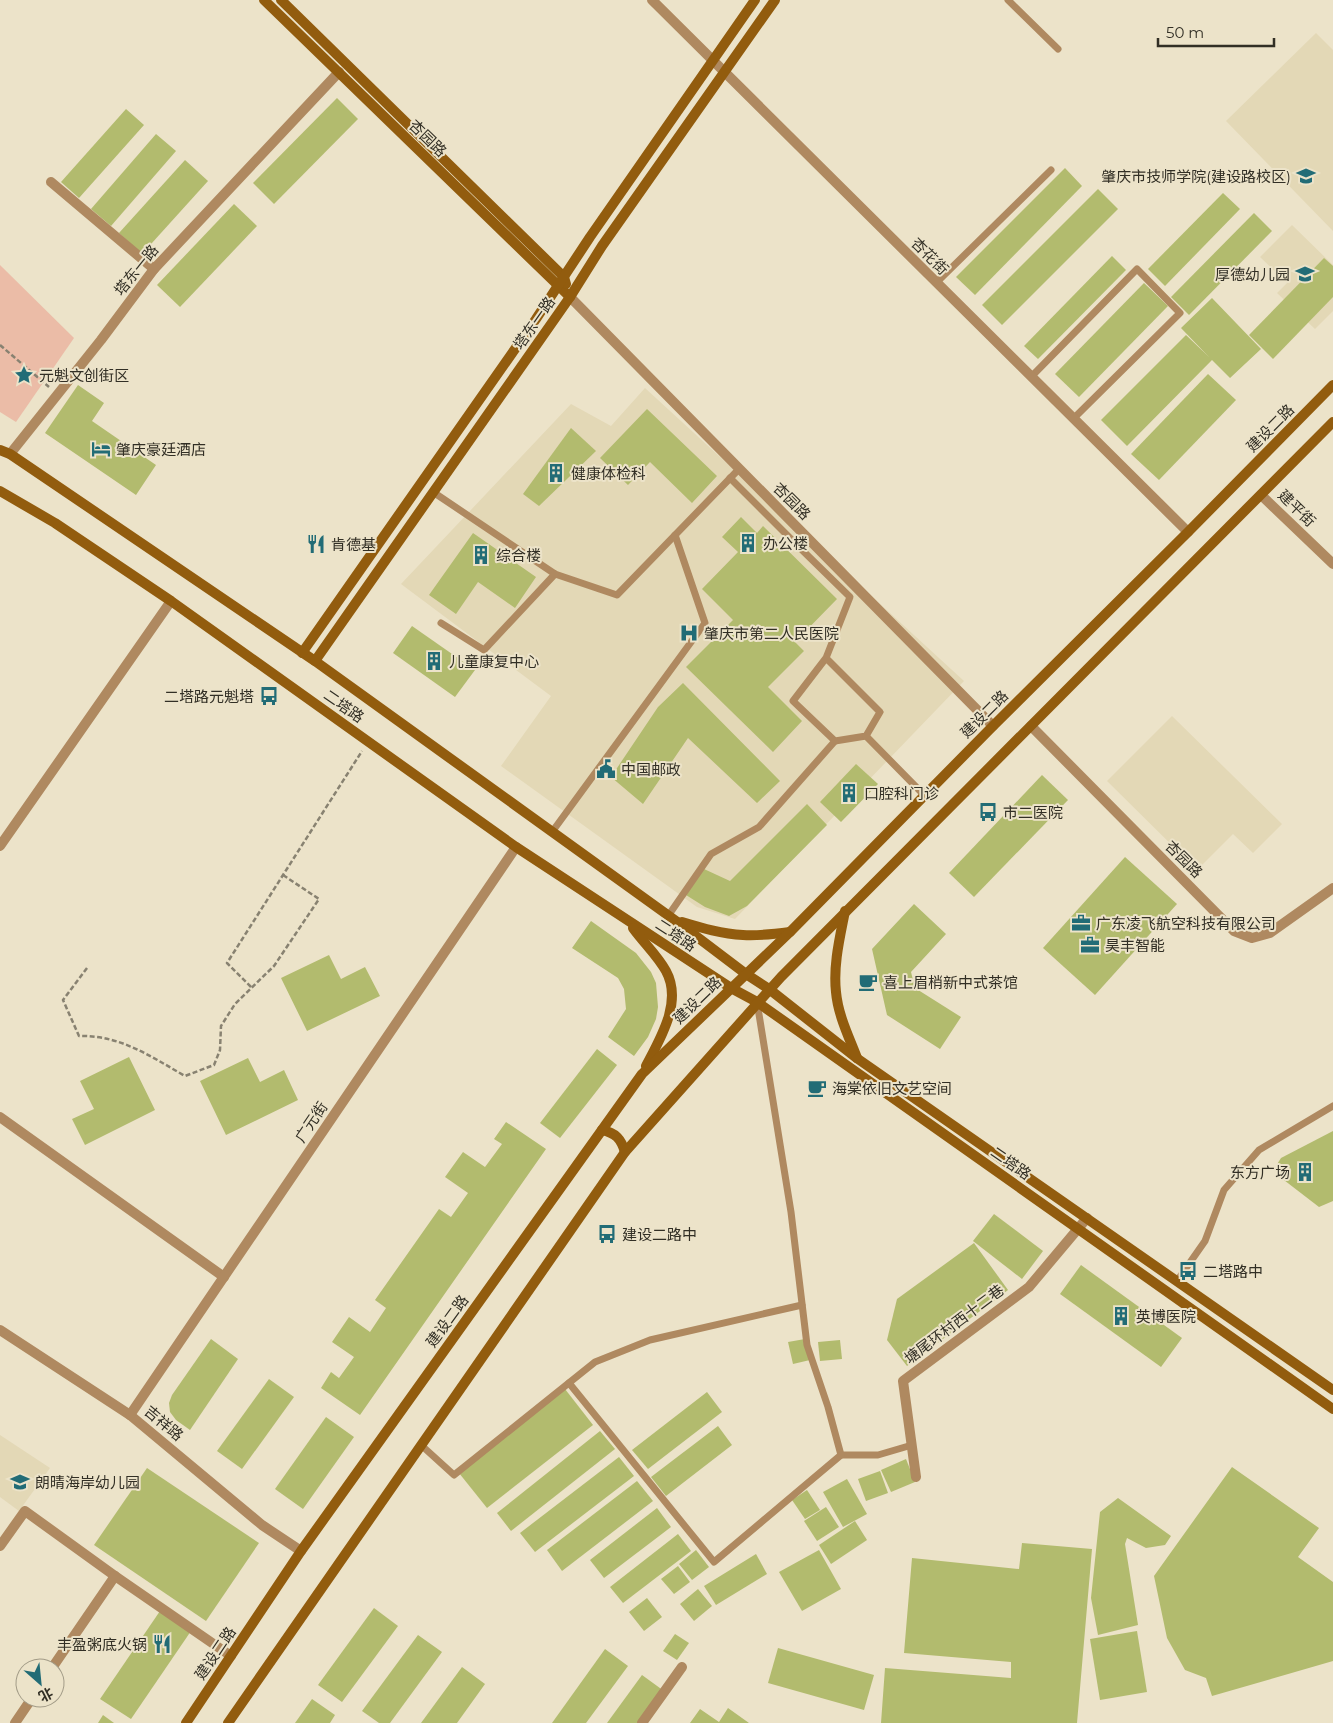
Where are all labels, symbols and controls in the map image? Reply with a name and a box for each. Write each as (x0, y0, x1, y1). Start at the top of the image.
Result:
scale bar (1158, 15, 1274, 47)
text: 50 m (1166, 23, 1204, 42)
street label: 杏园路 (405, 116, 451, 160)
school or university icon: 肇庆市技师学院(建设路校区) (1295, 165, 1317, 187)
place label: 肇庆市技师学院(建设路校区) (1101, 167, 1291, 186)
street label: 杏花街 (907, 233, 953, 279)
street label: 塔东一路 (110, 241, 162, 299)
school or university icon: 厚德幼儿园 (1294, 263, 1316, 285)
place label: 厚德幼儿园 (1215, 265, 1290, 284)
street label: 塔东一路 (509, 293, 559, 353)
place icon: 元魁文创街区 (13, 364, 35, 386)
place label: 元魁文创街区 (39, 366, 129, 385)
street label: 建设二路 (1242, 400, 1298, 456)
hotel icon: 肇庆豪廷酒店 (90, 438, 112, 460)
place label: 肇庆豪廷酒店 (116, 440, 206, 459)
building icon: 健康体检科 (545, 462, 567, 484)
place label: 健康体检科 (571, 464, 646, 483)
street label: 杏园路 (769, 478, 815, 524)
street label: 建平街 (1274, 486, 1320, 530)
building icon: 办公楼 (737, 532, 759, 554)
restaurant icon: 肯德基 (305, 533, 327, 555)
place label: 办公楼 (763, 534, 808, 553)
place label: 肯德基 (331, 535, 376, 554)
building icon: 综合楼 (470, 544, 492, 566)
place label: 综合楼 (496, 546, 541, 565)
hospital icon: 肇庆市第二人民医院 (678, 622, 700, 644)
place label: 肇庆市第二人民医院 (704, 624, 839, 643)
building icon: 儿童康复中心 (423, 650, 445, 672)
place label: 儿童康复中心 (449, 652, 539, 671)
bus stop icon: 二塔路元魁塔 (258, 685, 280, 707)
street label: 二塔路 (320, 685, 368, 727)
street label: 建设二路 (956, 686, 1012, 742)
place label: 二塔路元魁塔 (164, 687, 254, 706)
public building icon: 中国邮政 (595, 758, 617, 780)
place label: 中国邮政 (621, 760, 681, 779)
building icon: 口腔科门诊 (838, 782, 860, 804)
place label: 口腔科门诊 (864, 784, 939, 803)
bus stop icon: 市二医院 (977, 801, 999, 823)
place label: 市二医院 (1003, 803, 1063, 822)
street label: 杏园路 (1161, 836, 1207, 882)
office icon: 广东凌飞航空科技有限公司 (1070, 912, 1092, 934)
place label: 广东凌飞航空科技有限公司 (1096, 914, 1276, 933)
street label: 二塔路 (652, 915, 700, 955)
office icon: 昊丰智能 (1079, 934, 1101, 956)
place label: 昊丰智能 (1105, 936, 1165, 955)
cafe icon: 喜上眉梢新中式茶馆 (857, 971, 879, 993)
street label: 建设二路 (669, 972, 725, 1028)
place label: 喜上眉梢新中式茶馆 (883, 973, 1018, 992)
cafe icon: 海棠依旧文艺空间 (806, 1077, 828, 1099)
place label: 海棠依旧文艺空间 (832, 1079, 952, 1098)
street label: 广元街 (291, 1098, 331, 1146)
street label: 二塔路 (987, 1142, 1035, 1184)
building icon: 东方广场 (1294, 1161, 1316, 1183)
place label: 东方广场 (1230, 1163, 1290, 1182)
bus stop icon: 建设二路中 (596, 1223, 618, 1245)
place label: 建设二路中 (622, 1225, 697, 1244)
bus stop icon: 二塔路中 (1177, 1260, 1199, 1282)
place label: 二塔路中 (1203, 1262, 1263, 1281)
street label: 塘尾环村西十二巷 (900, 1280, 1008, 1368)
street label: 建设二路 (422, 1291, 472, 1351)
building icon: 英博医院 (1110, 1305, 1132, 1327)
place label: 英博医院 (1136, 1307, 1196, 1326)
street label: 吉祥路 (141, 1401, 187, 1445)
school or university icon: 朗晴海岸幼儿园 (9, 1471, 31, 1493)
place label: 朗晴海岸幼儿园 (35, 1473, 140, 1492)
street label: 建设二路 (190, 1623, 240, 1683)
restaurant icon: 丰盈粥底火锅 (151, 1633, 173, 1655)
place label: 丰盈粥底火锅 (57, 1635, 147, 1654)
north arrow (15, 1658, 65, 1708)
text: 北 (36, 1683, 56, 1706)

